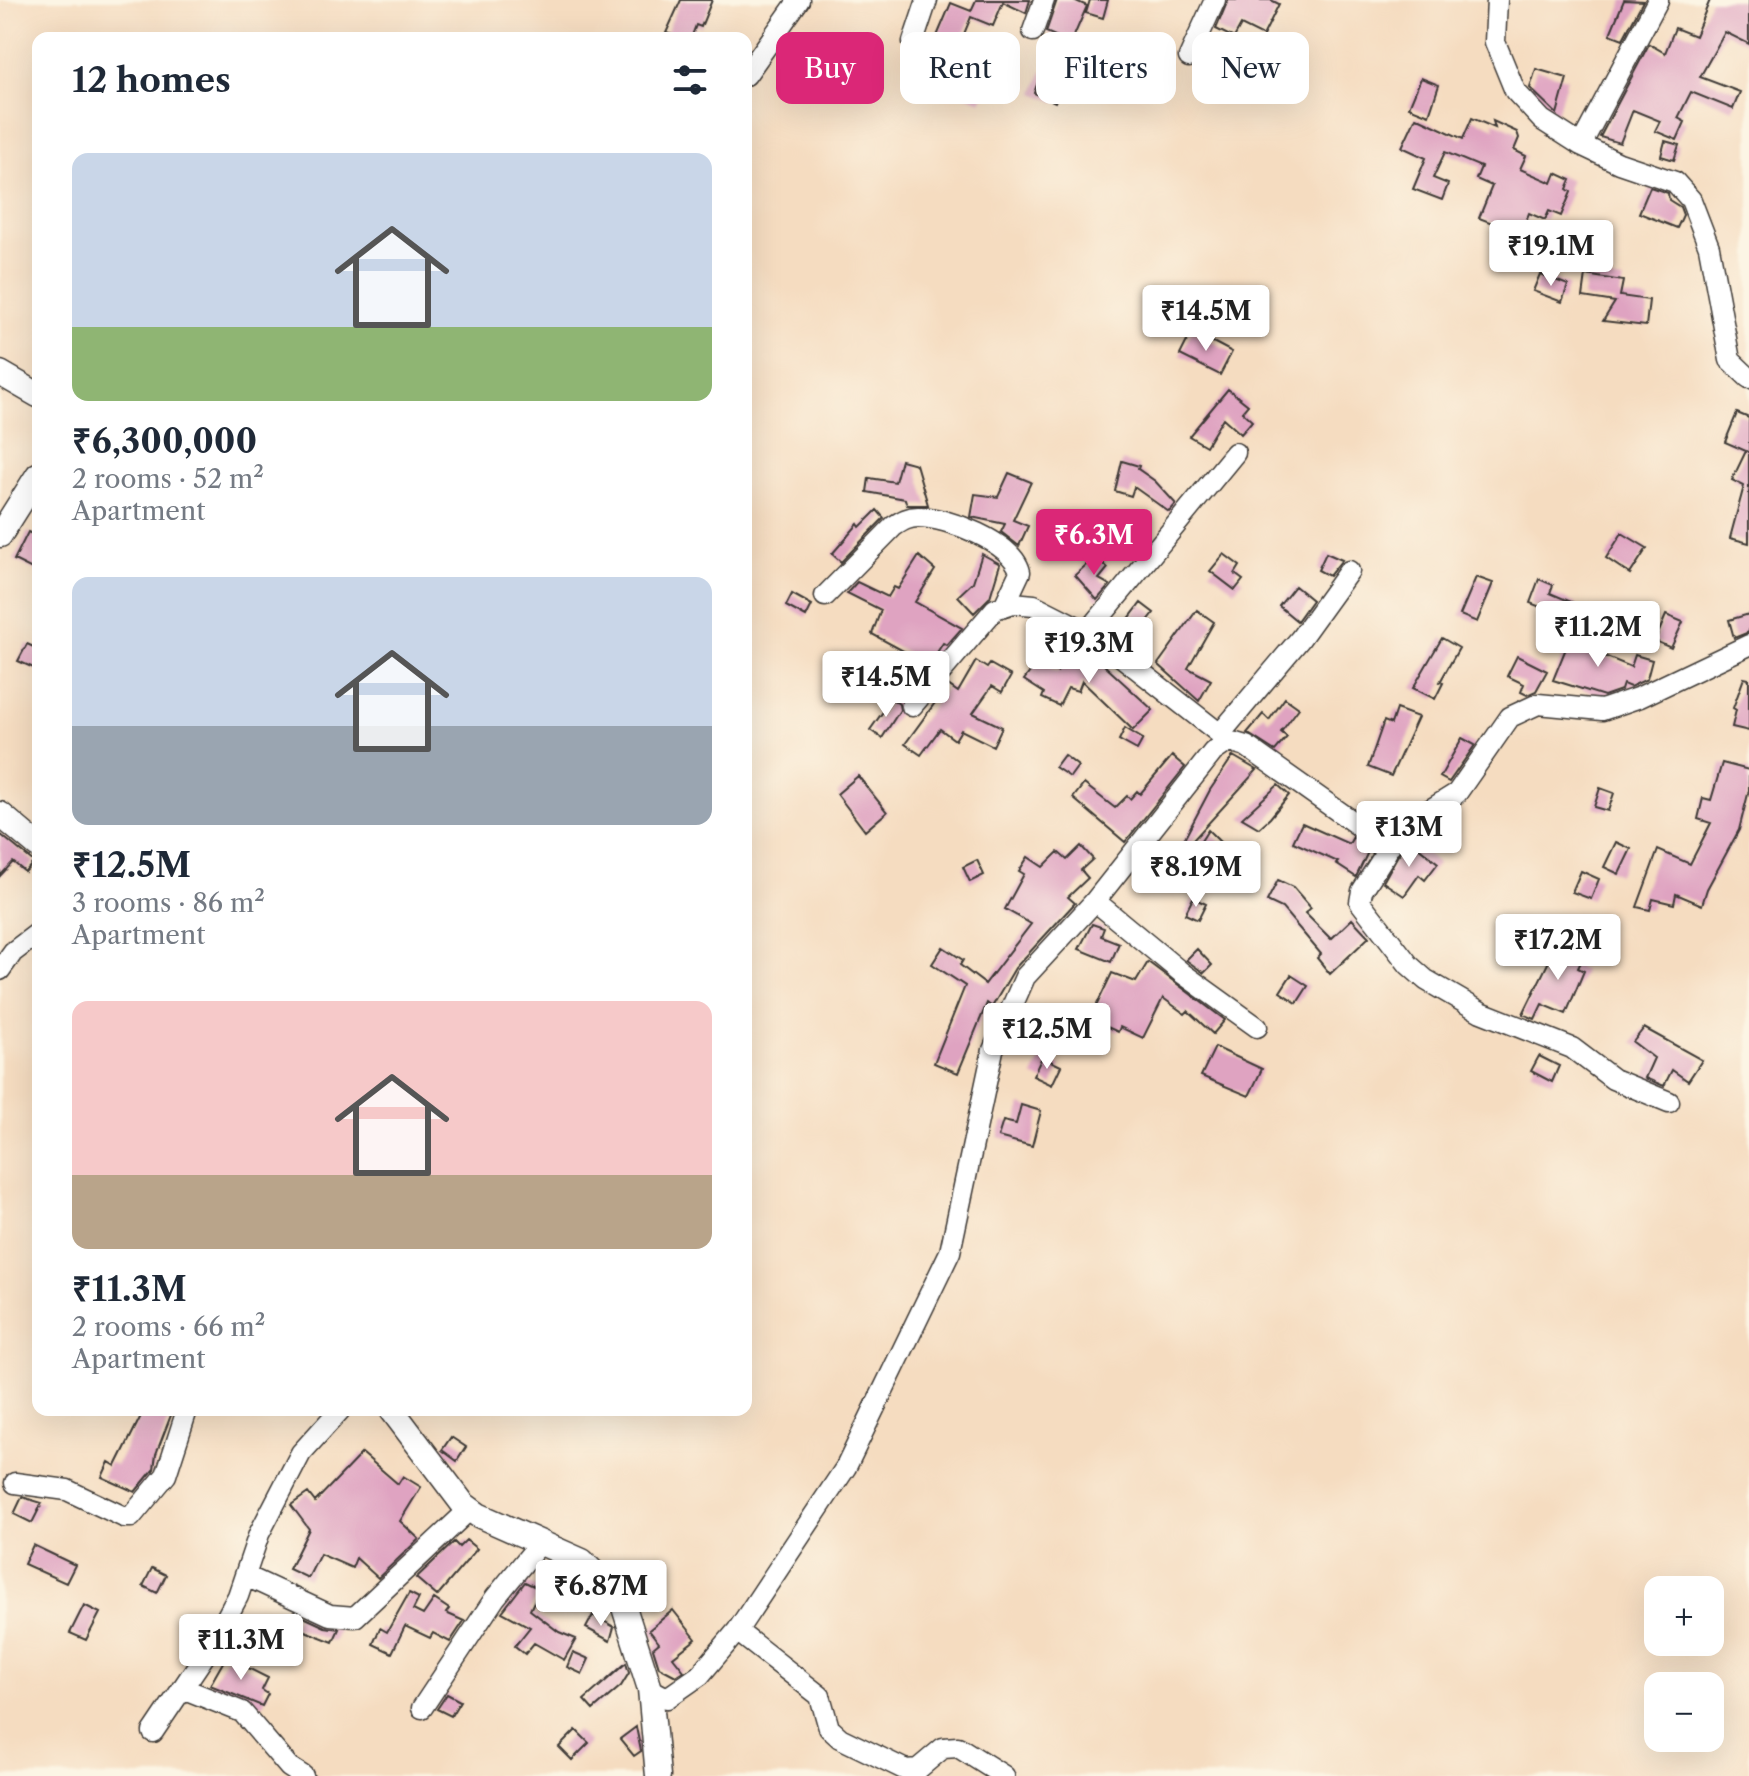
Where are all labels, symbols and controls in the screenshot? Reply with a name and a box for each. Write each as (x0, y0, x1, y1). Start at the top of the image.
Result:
chip: Buy (776, 32, 884, 104)
chip: Rent (900, 32, 1020, 104)
chip: Filters (1036, 32, 1176, 104)
chip: New (1192, 32, 1309, 104)
icon: filters (668, 58, 712, 102)
text: 12 homes (72, 59, 231, 101)
icon: home (320, 205, 464, 349)
pin: ₹19.1M (1486, 220, 1616, 288)
text: ₹19.1M (1507, 230, 1595, 262)
pin: ₹14.5M (1141, 285, 1271, 353)
text: ₹14.5M (1160, 295, 1252, 327)
text: ₹6,300,000 (72, 420, 257, 462)
text: 2 rooms · 52 m² (72, 463, 264, 495)
text: Apartment (72, 495, 205, 527)
pin: ₹6.3M (1038, 509, 1150, 577)
text: ₹6.3M (1054, 519, 1134, 551)
pin: ₹11.2M (1533, 601, 1663, 669)
text: ₹11.2M (1554, 611, 1642, 643)
pin: ₹19.3M (1024, 617, 1154, 685)
text: ₹19.3M (1044, 627, 1134, 659)
icon: home (320, 629, 464, 773)
pin: ₹14.5M (821, 651, 951, 719)
text: ₹14.5M (840, 661, 932, 693)
pin: ₹13M (1362, 801, 1456, 869)
text: ₹13M (1375, 811, 1443, 843)
pin: ₹8.19M (1131, 841, 1261, 909)
text: ₹12.5M (72, 844, 191, 886)
text: ₹8.19M (1150, 851, 1242, 883)
text: 3 rooms · 86 m² (72, 887, 265, 919)
pin: ₹17.2M (1493, 914, 1623, 982)
text: Apartment (72, 919, 205, 951)
text: ₹17.2M (1514, 924, 1602, 956)
pin: ₹12.5M (982, 1003, 1112, 1071)
text: ₹12.5M (1001, 1013, 1093, 1045)
icon: home (320, 1053, 464, 1197)
text: ₹11.3M (72, 1268, 187, 1310)
text: 2 rooms · 66 m² (72, 1311, 265, 1343)
text: Apartment (72, 1343, 205, 1375)
pin: ₹6.87M (536, 1560, 666, 1628)
text: ₹6.87M (554, 1570, 648, 1602)
map controls (1644, 1576, 1724, 1752)
button: + (1644, 1576, 1724, 1656)
pin: ₹11.3M (176, 1614, 306, 1682)
text: ₹11.3M (197, 1624, 285, 1656)
button: − (1644, 1672, 1724, 1752)

